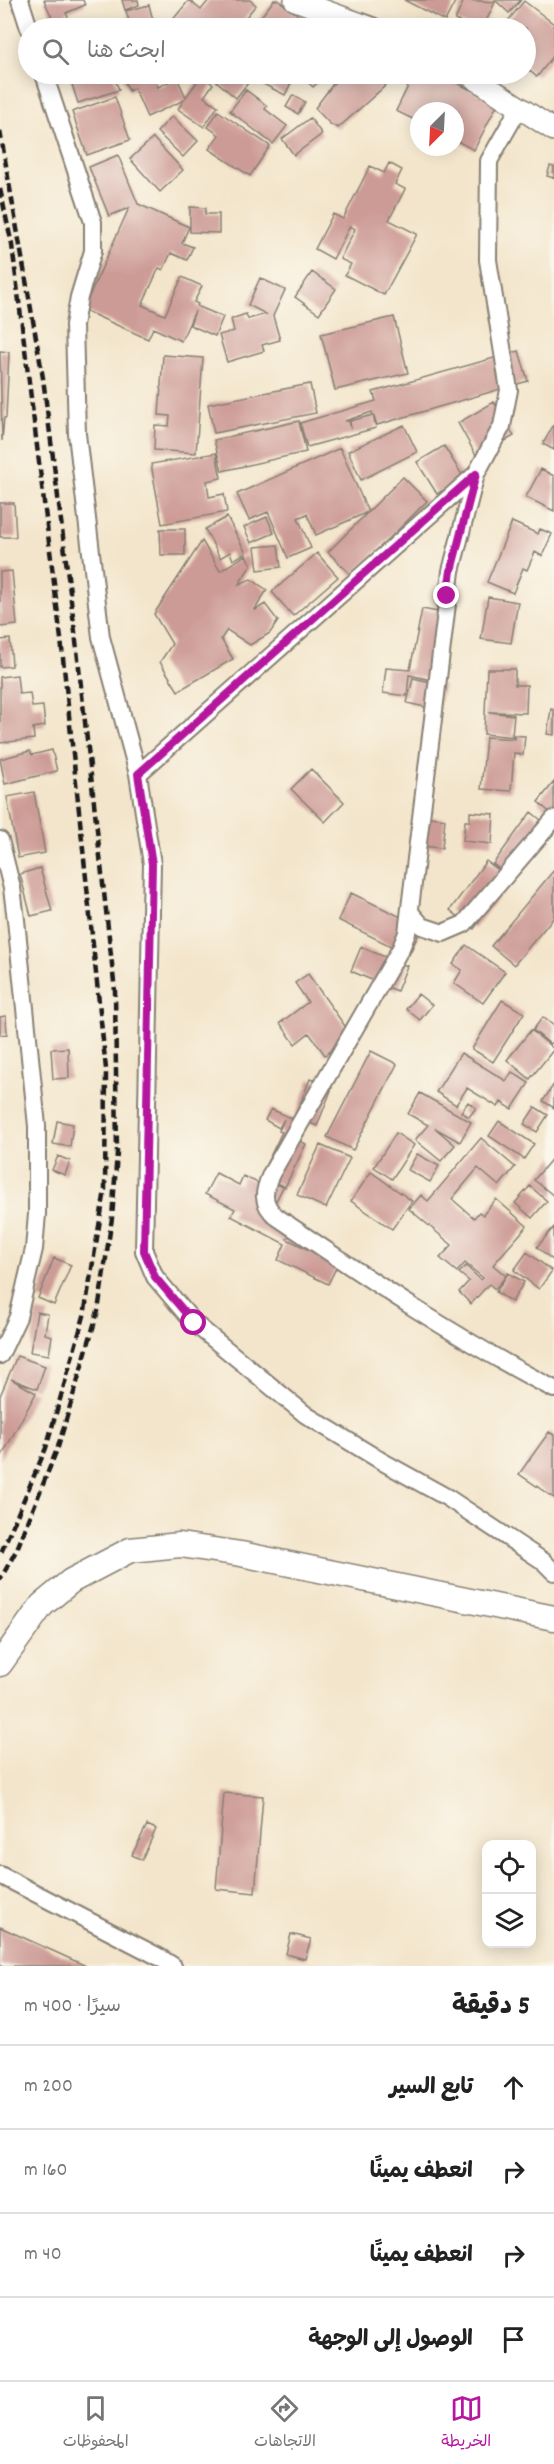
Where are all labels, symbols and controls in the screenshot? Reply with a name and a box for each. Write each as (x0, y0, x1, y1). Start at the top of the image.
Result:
search box (18, 18, 536, 84)
icon: search (39, 35, 72, 68)
text: ابحث هنا (87, 37, 166, 68)
north arrow (410, 102, 464, 156)
route end (433, 582, 459, 608)
route start (180, 1309, 206, 1335)
map controls (482, 1840, 536, 1948)
button: locate (482, 1840, 536, 1894)
button: layers (482, 1894, 536, 1948)
text: 5 دقيقة (452, 1989, 530, 2026)
text: سيرًا · 400 m (24, 1993, 121, 2021)
icon: ahead (497, 2071, 530, 2104)
text: 200 m (24, 2073, 73, 2101)
text: تابع السير (390, 2073, 473, 2104)
icon: right (497, 2155, 530, 2188)
text: 160 m (24, 2157, 67, 2185)
text: انعطف يمينًا (370, 2157, 473, 2188)
icon: right (497, 2239, 530, 2272)
text: 40 m (24, 2241, 62, 2269)
text: انعطف يمينًا (370, 2241, 473, 2272)
icon: arrive (497, 2323, 530, 2356)
text: الوصول إلى الوجهة (308, 2325, 473, 2356)
tab: المحفوظات (63, 2392, 129, 2455)
tab: الاتجاهات (254, 2392, 316, 2455)
tab: الخريطة (441, 2392, 491, 2455)

